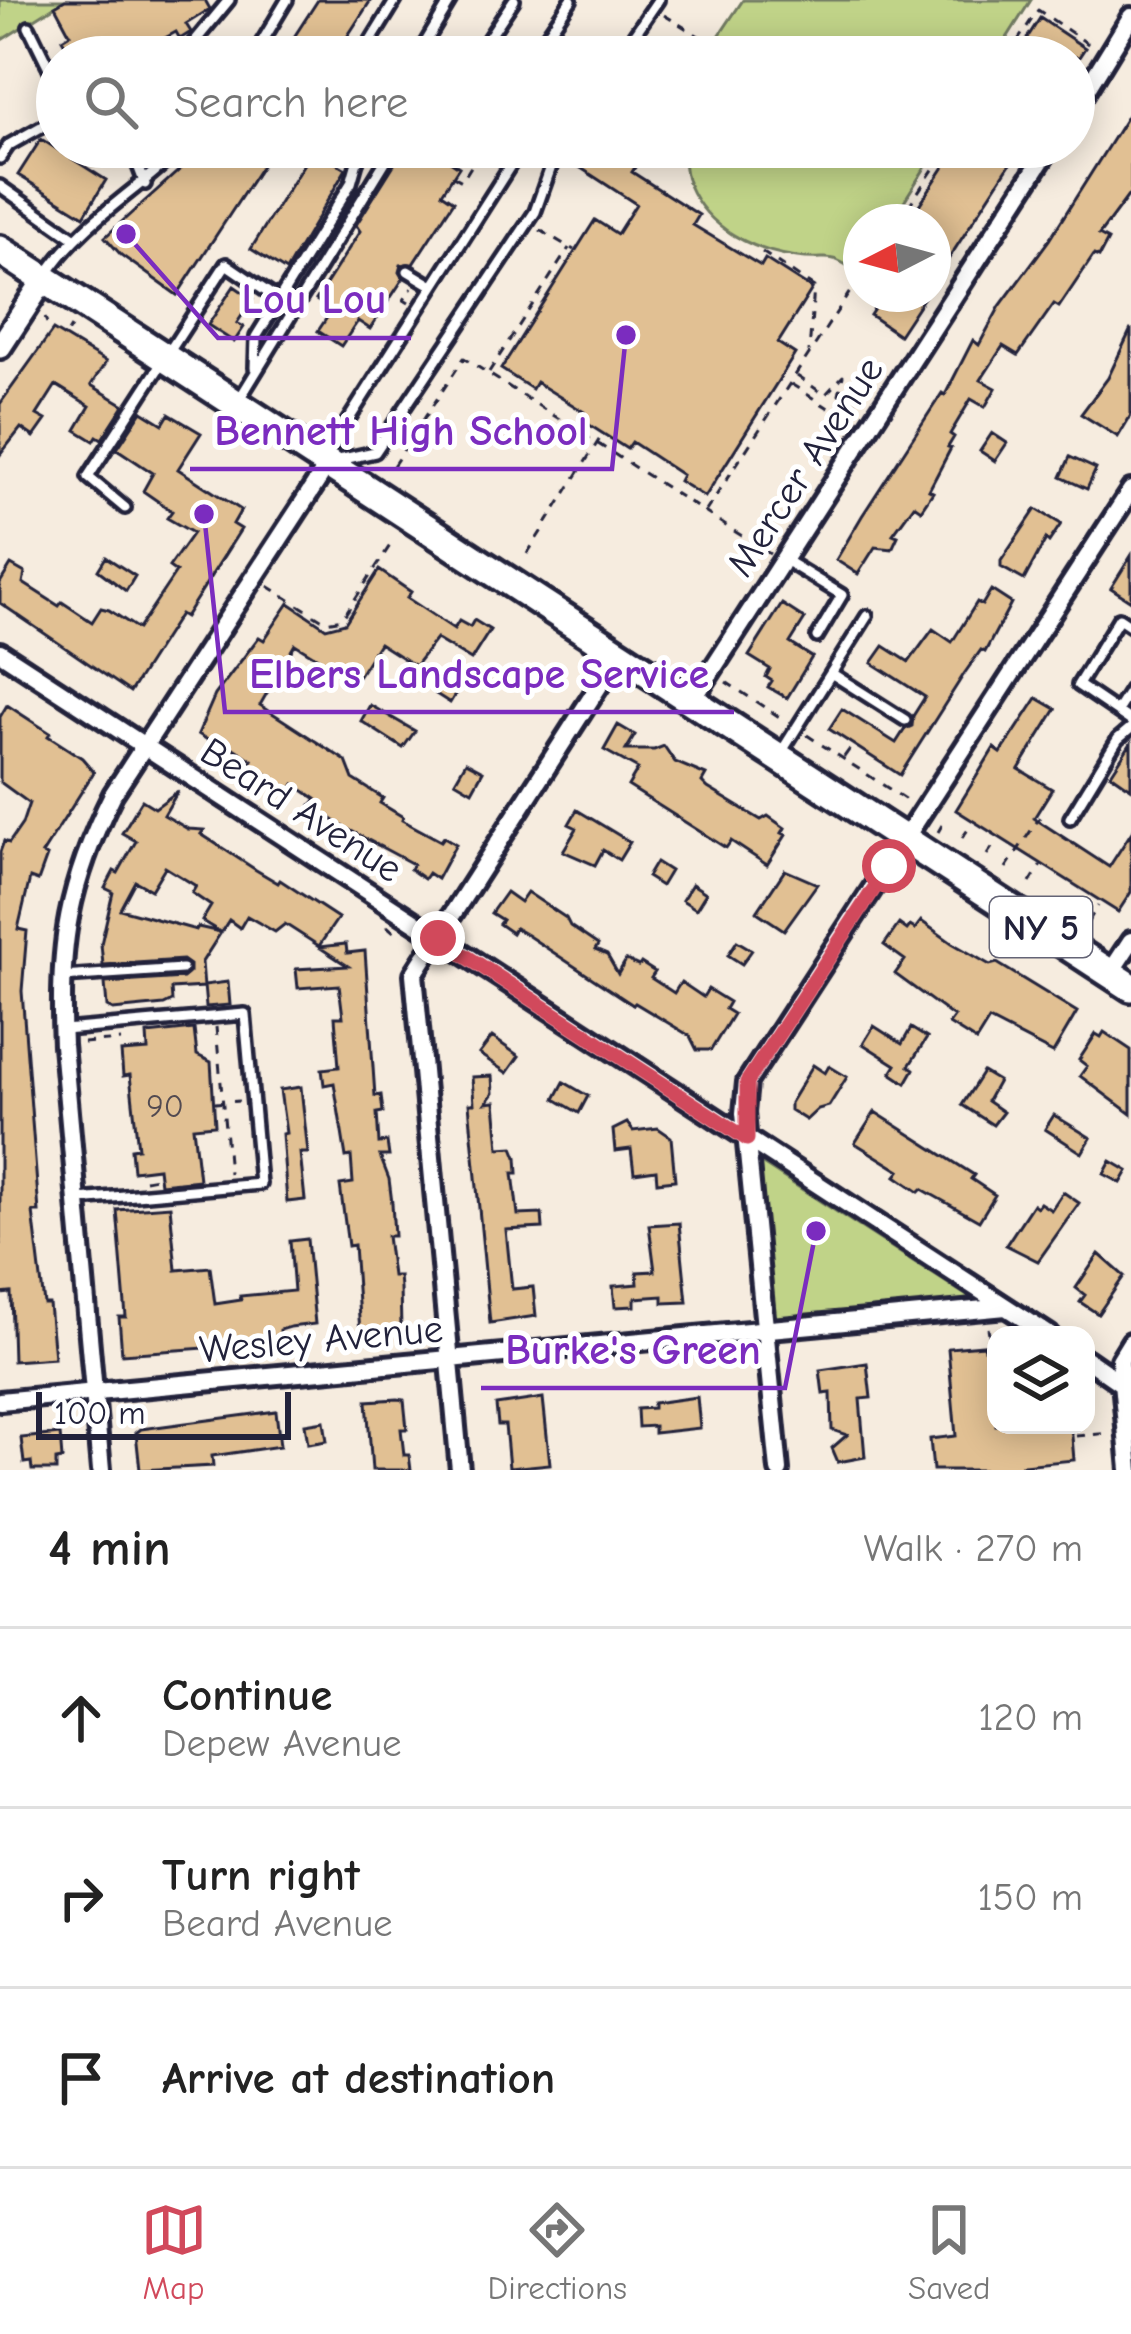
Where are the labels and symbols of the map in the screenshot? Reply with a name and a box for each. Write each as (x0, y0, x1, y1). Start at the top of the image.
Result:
north arrow (843, 204, 951, 312)
callout: Lou Lou (218, 260, 411, 338)
text: Lou Lou (242, 275, 386, 324)
street label: Mercer Avenue (718, 349, 893, 585)
callout: Bennett High School (190, 391, 612, 469)
text: Bennett High School (214, 407, 588, 456)
callout: Elbers Landscape Service (225, 634, 734, 712)
text: Elbers Landscape Service (249, 650, 709, 699)
street label: Beard Avenue (192, 729, 410, 892)
route start (862, 839, 916, 893)
road number: NY 5 (990, 897, 1092, 957)
route end (411, 911, 465, 965)
house number: 90 (146, 1087, 184, 1125)
street label: Wesley Avenue (198, 1306, 445, 1373)
callout: Burke's Green (481, 1310, 785, 1388)
text: Burke's Green (505, 1326, 761, 1375)
scale bar (36, 1386, 291, 1439)

